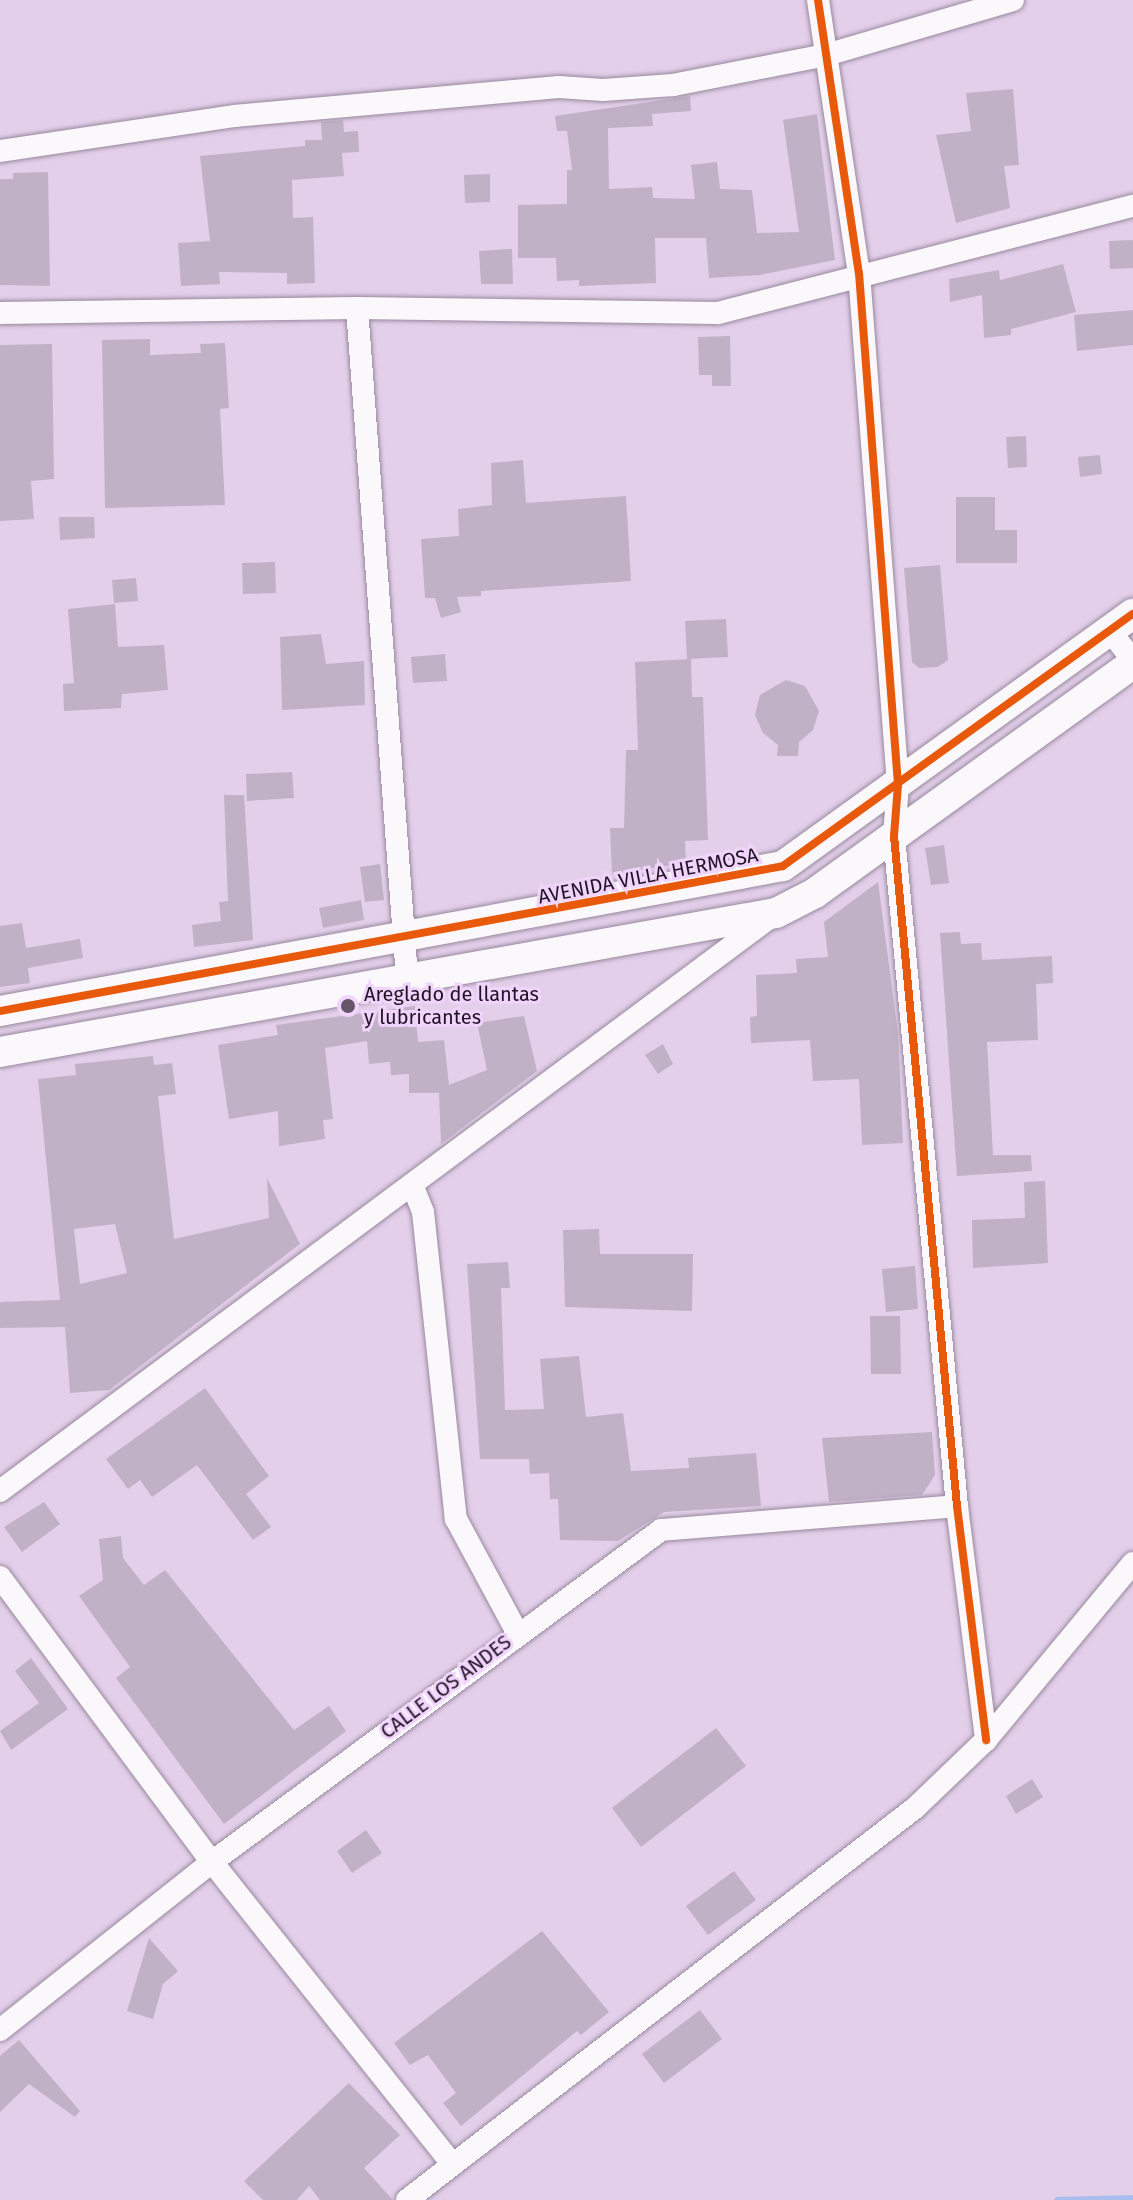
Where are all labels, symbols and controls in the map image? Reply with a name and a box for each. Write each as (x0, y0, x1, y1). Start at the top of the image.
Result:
street label: AVENIDA VILLA HERMOSA (536, 843, 760, 909)
place label: Areglado de llantas y lubricantes (364, 982, 539, 1029)
marker: Areglado de llantas y lubricantes (339, 997, 357, 1015)
street label: CALLE LOS ANDES (376, 1630, 516, 1744)

